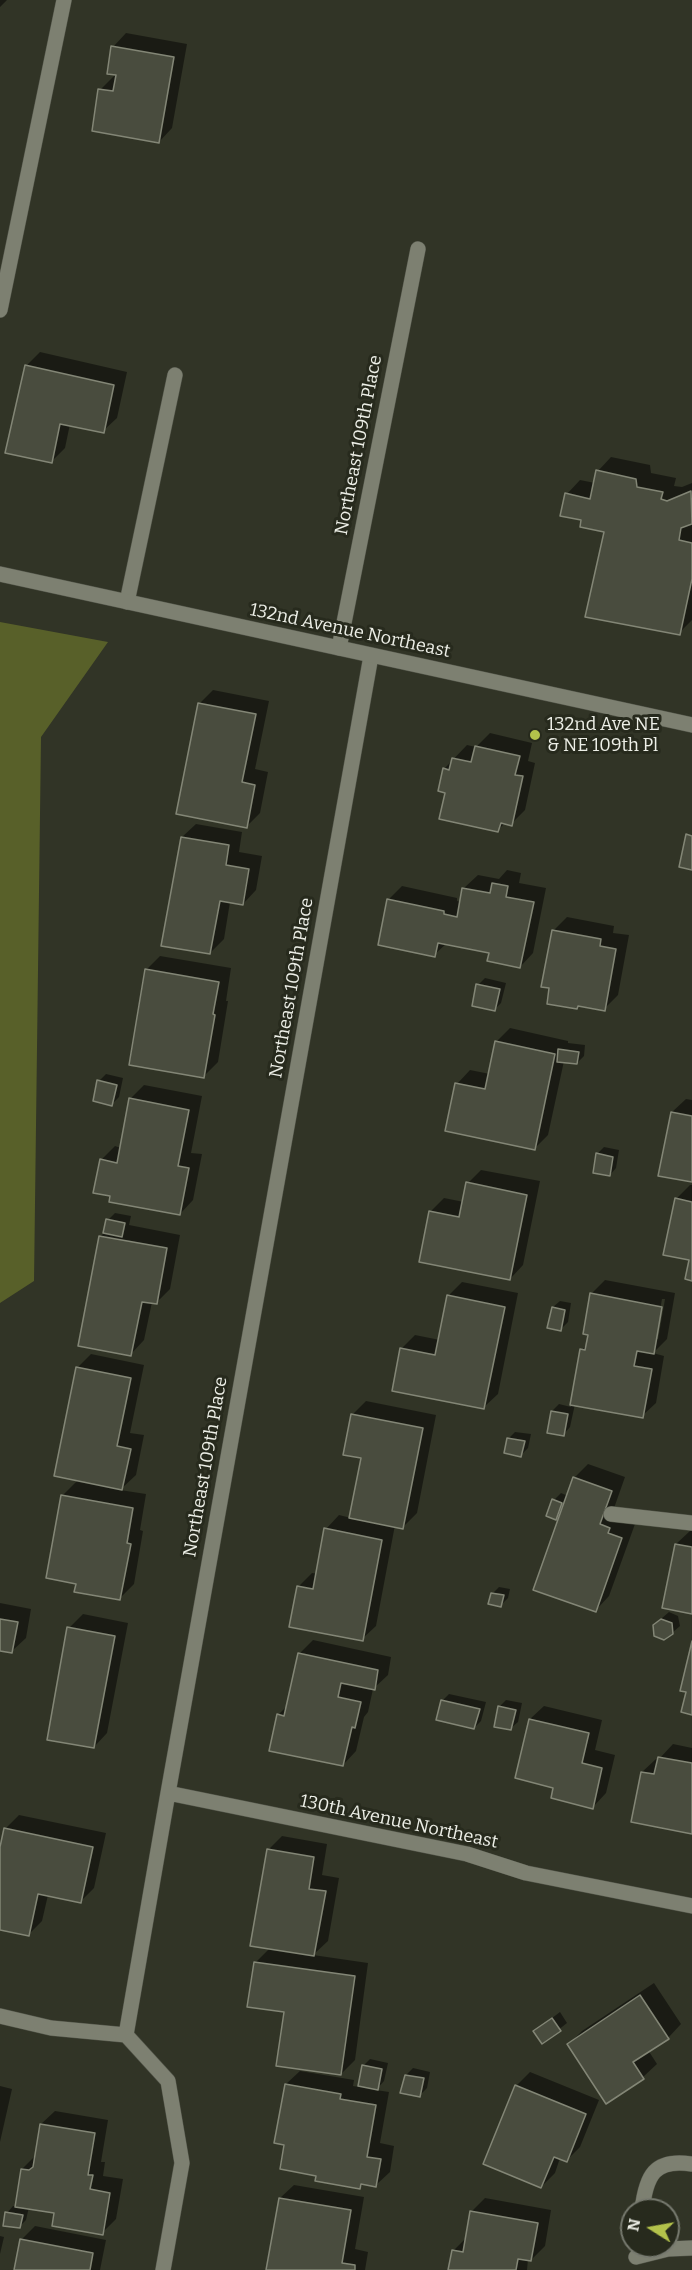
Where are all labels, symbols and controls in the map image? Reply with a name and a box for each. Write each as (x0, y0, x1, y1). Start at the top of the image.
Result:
street label: Northeast 109th Place (331, 353, 387, 537)
street label: 132nd Avenue Northeast (248, 599, 452, 663)
place label: 132nd Ave NE & NE 109th Pl (547, 714, 660, 756)
marker: 132nd Ave NE & NE 109th Pl (528, 728, 542, 742)
street label: Northeast 109th Place (265, 896, 319, 1080)
street label: Northeast 109th Place (179, 1375, 233, 1559)
street label: 130th Avenue Northeast (298, 1790, 500, 1854)
north arrow (620, 2198, 680, 2258)
text: N (623, 2217, 644, 2233)

